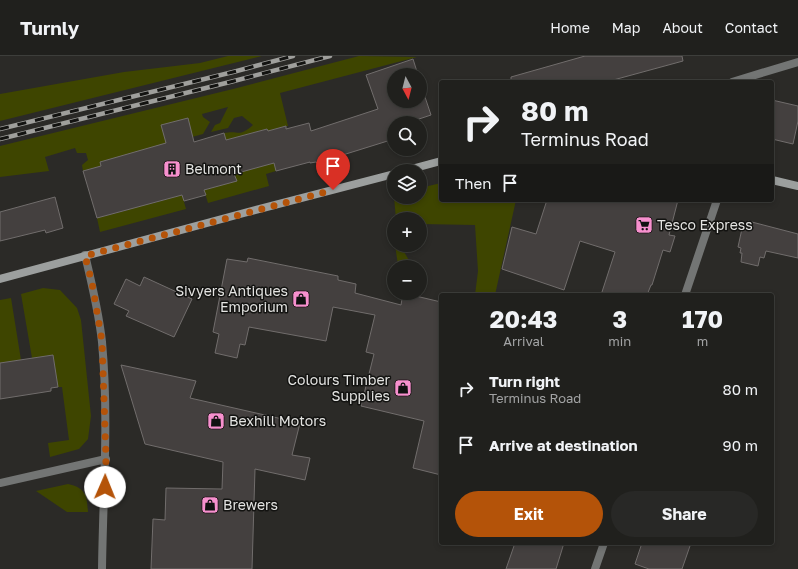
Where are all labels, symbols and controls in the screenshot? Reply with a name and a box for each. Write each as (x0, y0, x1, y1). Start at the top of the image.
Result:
text: Turnly (20, 16, 79, 39)
text: Home (550, 19, 590, 36)
text: Map (612, 19, 640, 36)
text: About (662, 19, 703, 36)
text: Contact (725, 19, 778, 36)
north arrow (387, 68, 427, 108)
map controls (387, 68, 427, 300)
text: 80 m (521, 94, 589, 127)
icon: right (455, 96, 507, 148)
button: search (387, 116, 427, 156)
text: Terminus Road (521, 128, 649, 150)
pin (316, 149, 350, 190)
icon: arrive (322, 155, 344, 177)
building icon: Belmont (162, 159, 182, 179)
place label: Belmont (185, 160, 242, 177)
button: layers (387, 164, 427, 204)
icon: arrive (499, 172, 521, 194)
text: Then (455, 174, 491, 192)
button: + (387, 212, 427, 252)
supermarket icon: Tesco Express (634, 215, 654, 235)
place label: Tesco Express (657, 216, 753, 233)
button: − (387, 260, 427, 300)
place label: Sivyers Antiques Emporium (175, 282, 288, 315)
shop icon: Sivyers Antiques Emporium (291, 289, 311, 309)
text: 20:43 (490, 304, 557, 333)
text: 3 (612, 304, 627, 333)
text: 170 (682, 304, 723, 333)
text: Arrival (503, 333, 544, 349)
text: min (608, 333, 631, 349)
text: m (697, 333, 708, 349)
place label: Colours Timber Supplies (287, 371, 391, 404)
text: Turn right (489, 372, 560, 390)
shop icon: Colours Timber Supplies (393, 378, 413, 398)
icon: right (455, 378, 477, 400)
text: 80 m (723, 380, 758, 398)
text: Terminus Road (489, 390, 581, 406)
shop icon: Bexhill Motors (206, 411, 226, 431)
place label: Bexhill Motors (229, 412, 326, 429)
icon: arrive (455, 434, 477, 456)
text: Arrive at destination (489, 436, 638, 454)
text: 90 m (723, 436, 758, 454)
position arrow (84, 466, 126, 508)
button: Exit (455, 491, 603, 537)
button: Share (611, 491, 758, 537)
shop icon: Brewers (200, 495, 220, 515)
place label: Brewers (223, 496, 278, 513)

